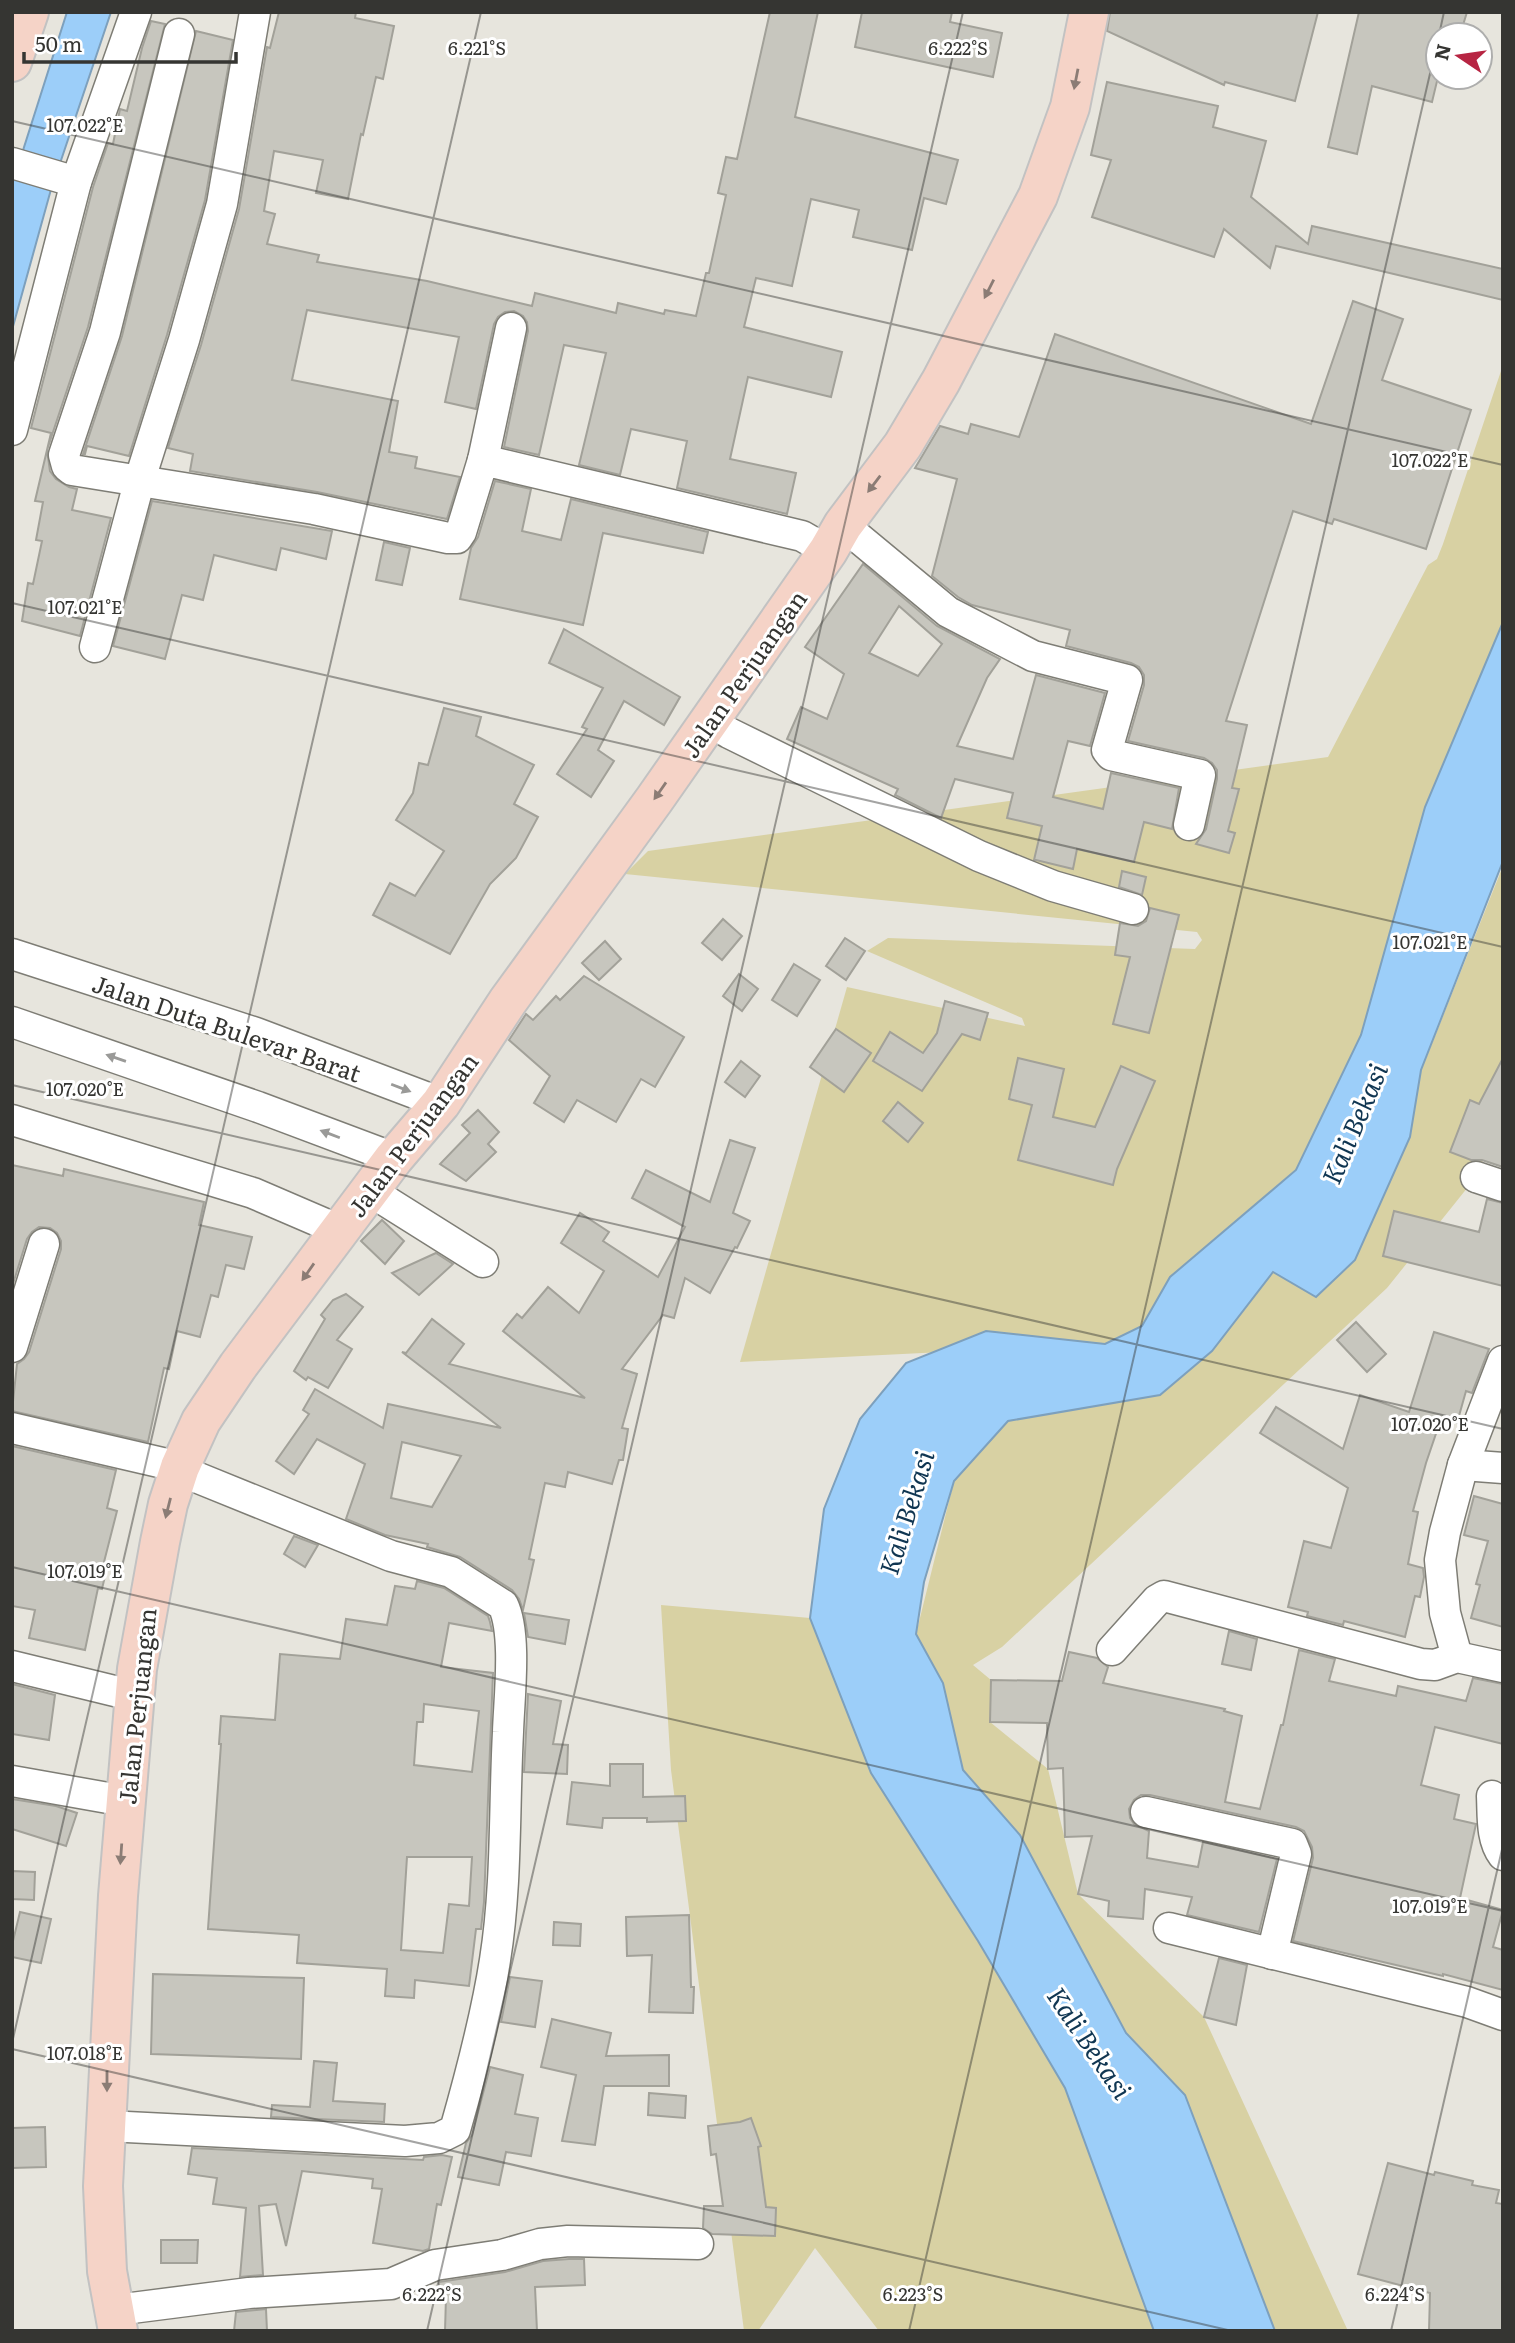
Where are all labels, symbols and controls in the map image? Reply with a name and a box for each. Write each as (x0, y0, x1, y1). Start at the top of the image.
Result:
scale bar (24, 21, 236, 65)
north arrow (1424, 21, 1494, 91)
text: 50 m (35, 27, 82, 58)
text: 6.221°S (448, 34, 506, 61)
text: 6.222°S (928, 34, 988, 61)
text: N (1426, 41, 1457, 63)
one-way arrow (1070, 68, 1081, 90)
text: 107.022°E (47, 111, 123, 138)
one-way arrow (984, 279, 996, 299)
text: 107.022°E (1392, 446, 1468, 473)
one-way arrow (867, 475, 881, 493)
street label: Jalan Perjuangan (672, 582, 814, 764)
text: 107.021°E (47, 593, 123, 620)
one-way arrow (653, 782, 667, 800)
text: 107.021°E (1392, 928, 1468, 955)
street label: Jalan Duta Bulevar Barat (88, 964, 366, 1090)
street label: Jalan Perjuangan (339, 1045, 485, 1223)
one-way arrow (105, 1052, 126, 1063)
water label: Kali Bekasi (1310, 1056, 1396, 1189)
text: 107.020°E (46, 1075, 124, 1102)
one-way arrow (390, 1083, 411, 1094)
one-way arrow (319, 1128, 340, 1139)
one-way arrow (301, 1263, 315, 1281)
text: 107.020°E (1391, 1410, 1469, 1437)
water label: Kali Bekasi (868, 1445, 942, 1579)
one-way arrow (162, 1497, 173, 1519)
text: 107.019°E (47, 1557, 123, 1584)
street label: Jalan Perjuangan (108, 1606, 164, 1806)
one-way arrow (115, 1843, 126, 1865)
text: 107.019°E (1392, 1892, 1468, 1919)
water label: Kali Bekasi (1039, 1978, 1143, 2106)
text: 107.018°E (47, 2039, 123, 2066)
one-way arrow (101, 2070, 113, 2092)
text: 6.222°S (402, 2280, 462, 2307)
text: 6.223°S (883, 2280, 943, 2307)
text: 6.224°S (1365, 2280, 1425, 2307)

